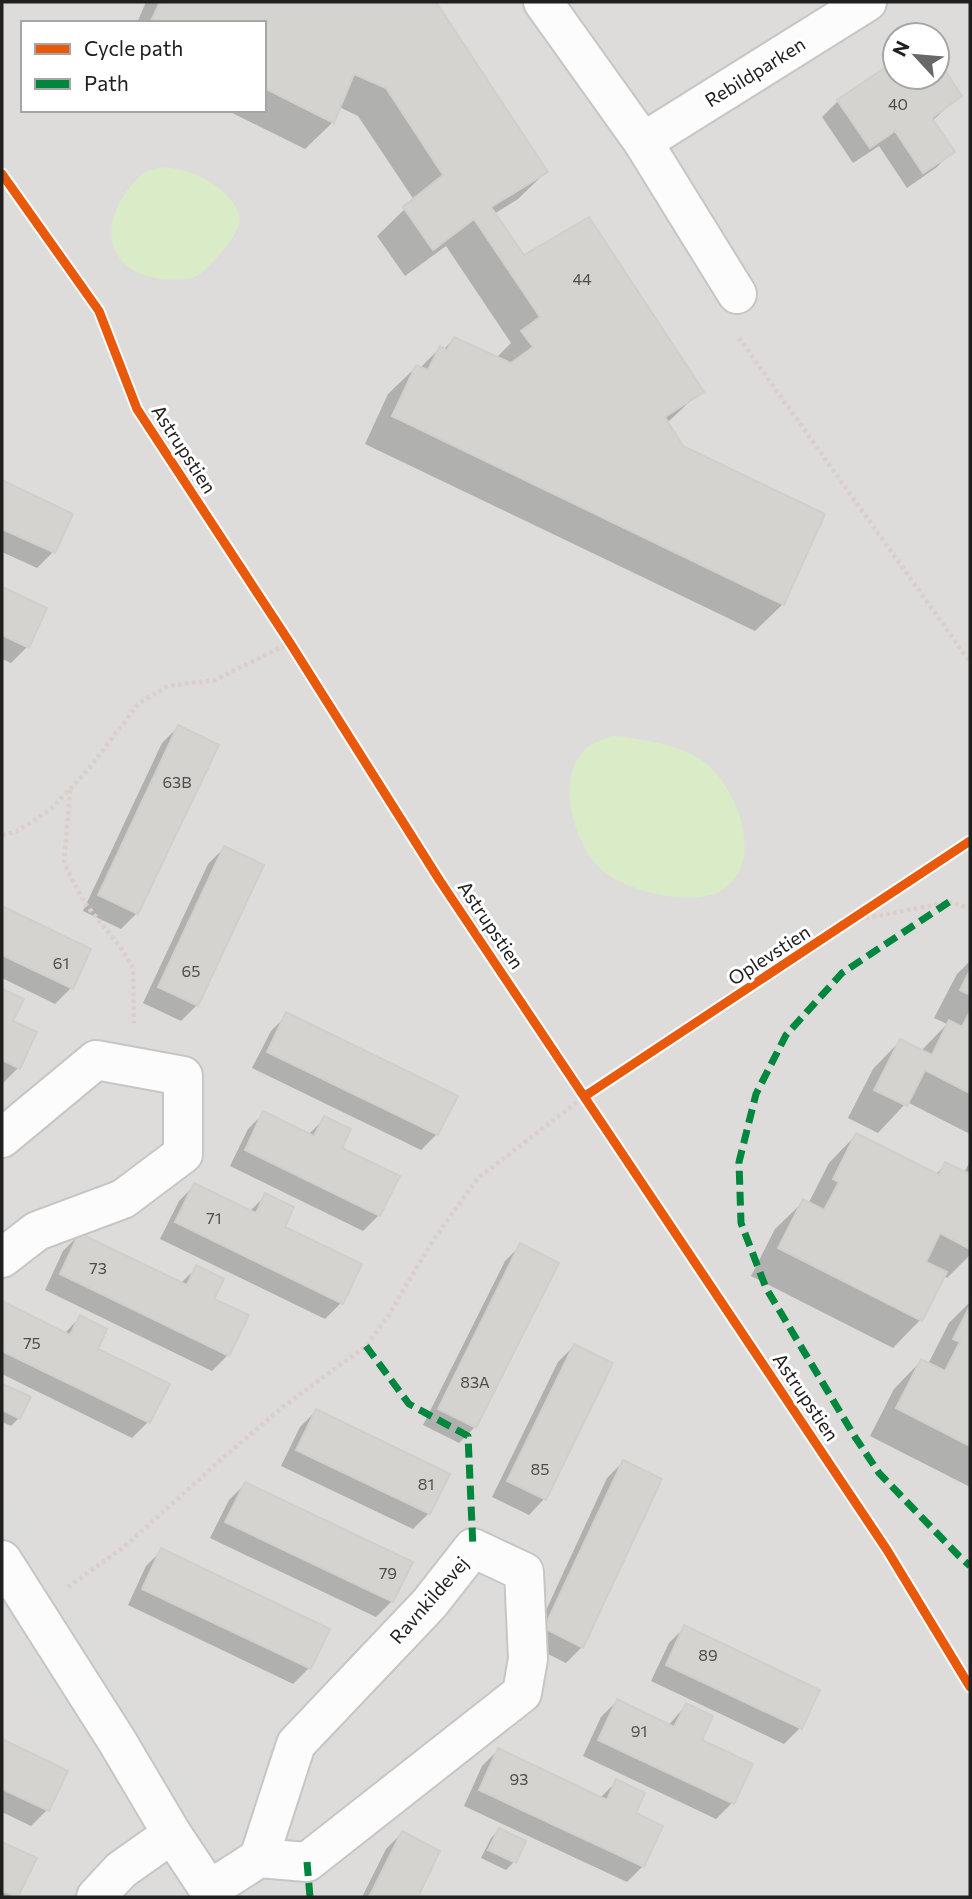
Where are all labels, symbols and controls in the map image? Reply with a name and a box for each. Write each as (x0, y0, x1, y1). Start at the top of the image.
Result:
legend (21, 21, 266, 112)
north arrow (881, 21, 951, 91)
street label: Rebildparken (700, 32, 809, 111)
text: Cycle path (84, 35, 183, 60)
text: N (887, 37, 914, 60)
text: Path (84, 70, 129, 95)
house number: 40 (888, 94, 908, 113)
house number: 44 (572, 269, 592, 288)
street label: Astrupstien (147, 400, 222, 497)
house number: 63B (162, 772, 192, 791)
street label: Astrupstien (454, 876, 529, 973)
street label: Oplevstien (723, 920, 814, 990)
house number: 61 (53, 953, 69, 972)
house number: 65 (182, 961, 200, 980)
house number: 71 (206, 1208, 222, 1227)
house number: 73 (89, 1258, 107, 1277)
house number: 75 (23, 1333, 41, 1352)
street label: Astrupstien (769, 1348, 844, 1445)
house number: 83A (460, 1372, 490, 1391)
house number: 85 (531, 1459, 549, 1478)
house number: 81 (418, 1474, 434, 1493)
street label: Ravnkildevej (384, 1551, 473, 1648)
house number: 79 (379, 1563, 397, 1582)
house number: 89 (698, 1645, 718, 1664)
house number: 91 (631, 1721, 647, 1740)
house number: 93 (510, 1769, 528, 1788)

